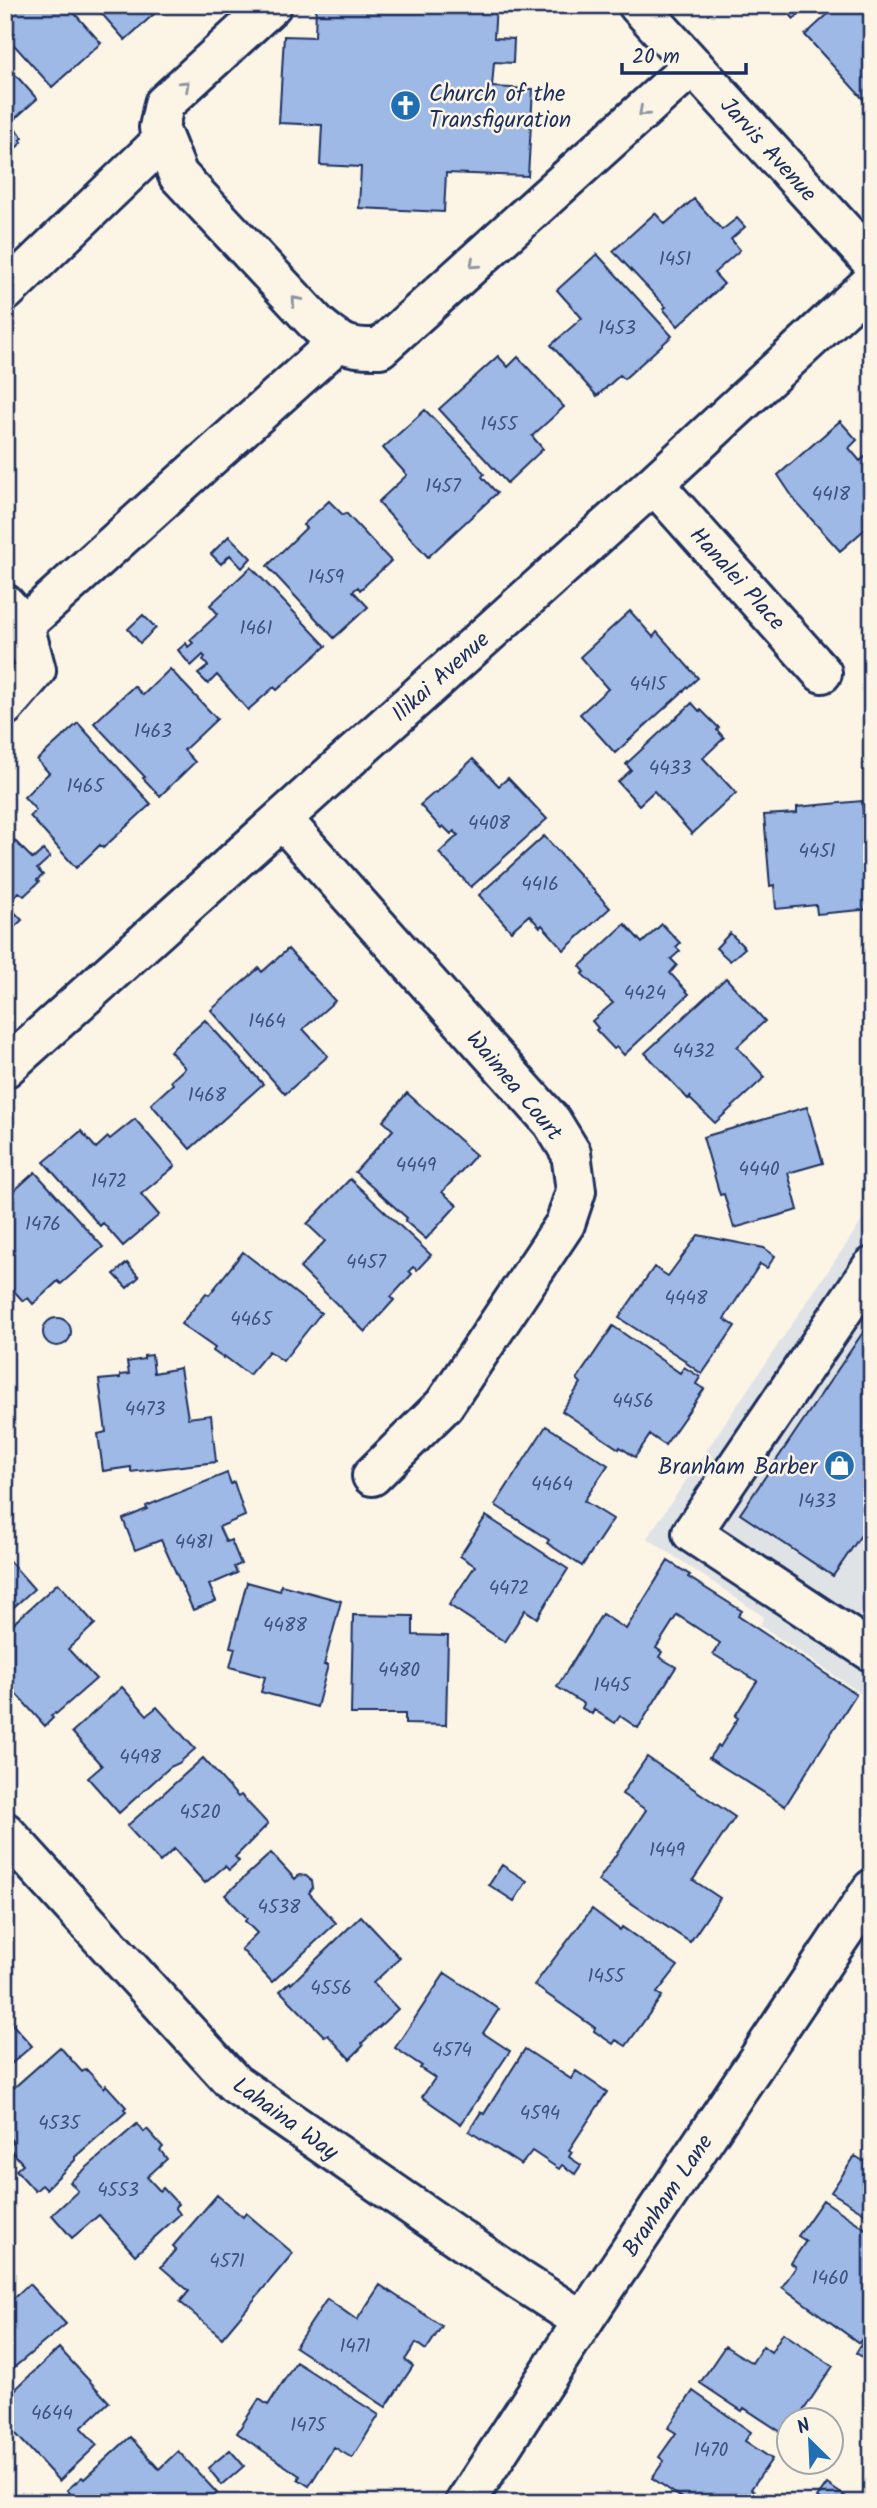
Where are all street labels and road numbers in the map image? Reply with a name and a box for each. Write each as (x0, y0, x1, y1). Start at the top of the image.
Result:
street label: Jarvis Avenue (710, 90, 825, 211)
street label: Hanalei Place (680, 519, 793, 639)
street label: Ilikai Avenue (384, 623, 499, 732)
street label: Waimea Court (456, 1023, 571, 1150)
street label: Lahaina Way (224, 2069, 346, 2171)
street label: Branham Lane (614, 2127, 723, 2265)

